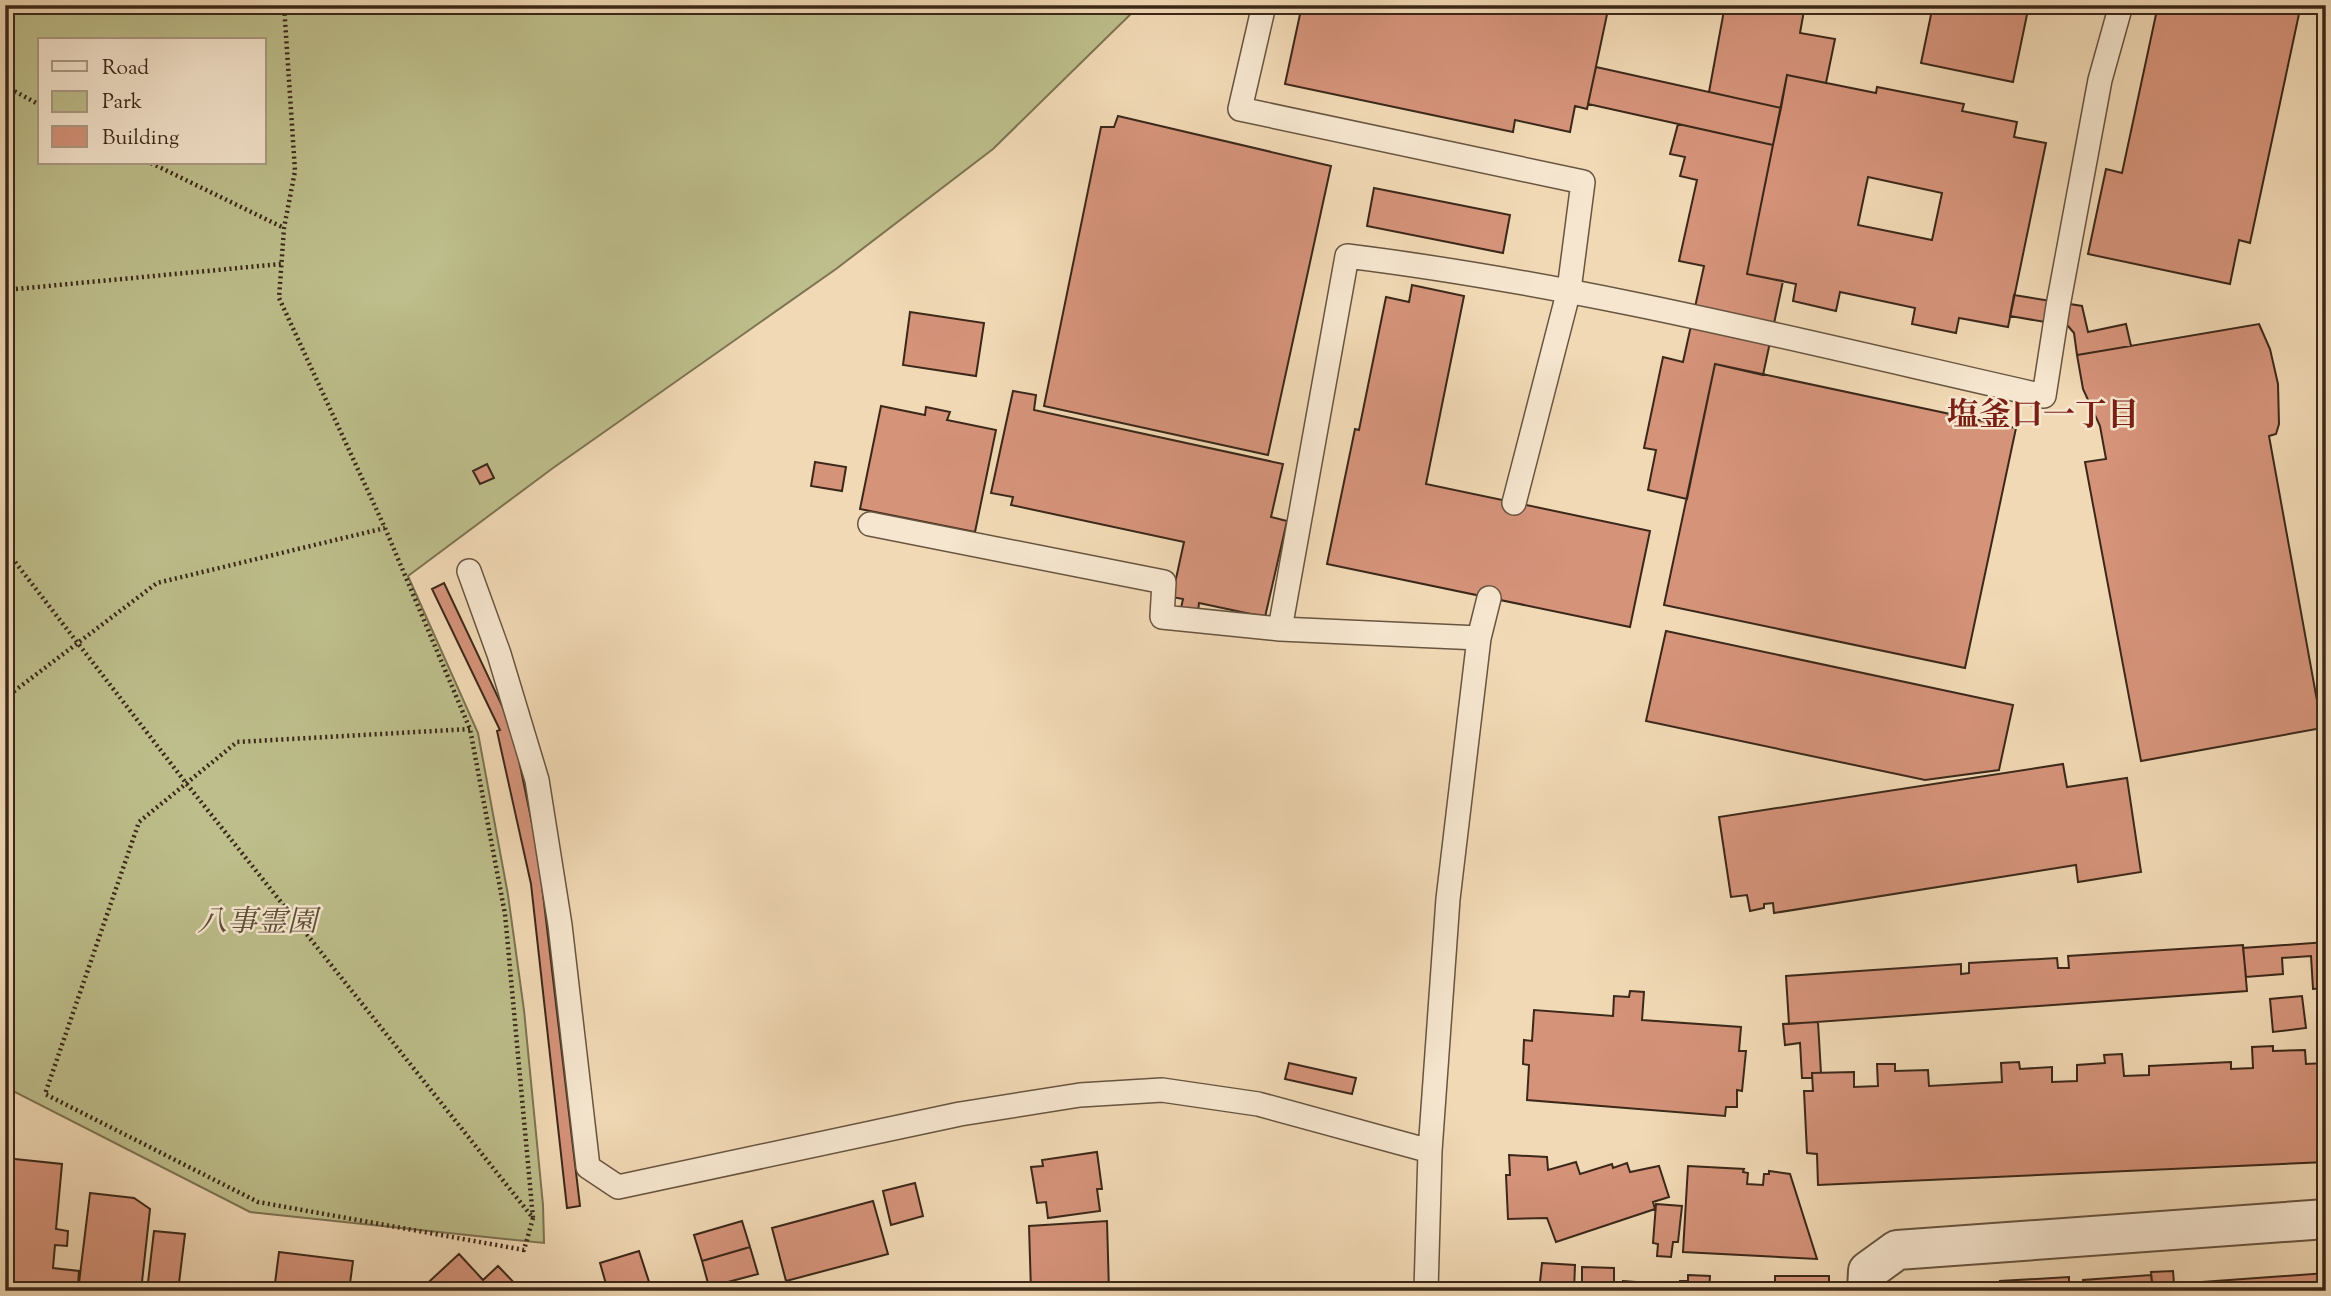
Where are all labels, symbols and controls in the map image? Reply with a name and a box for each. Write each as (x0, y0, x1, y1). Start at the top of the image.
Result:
legend (38, 38, 266, 164)
text: Road (102, 54, 149, 84)
text: Park (102, 88, 143, 118)
text: Building (102, 124, 179, 154)
district label: 塩釜口一丁目 (1947, 394, 2139, 440)
park label: 八事霊園 (197, 902, 322, 945)

